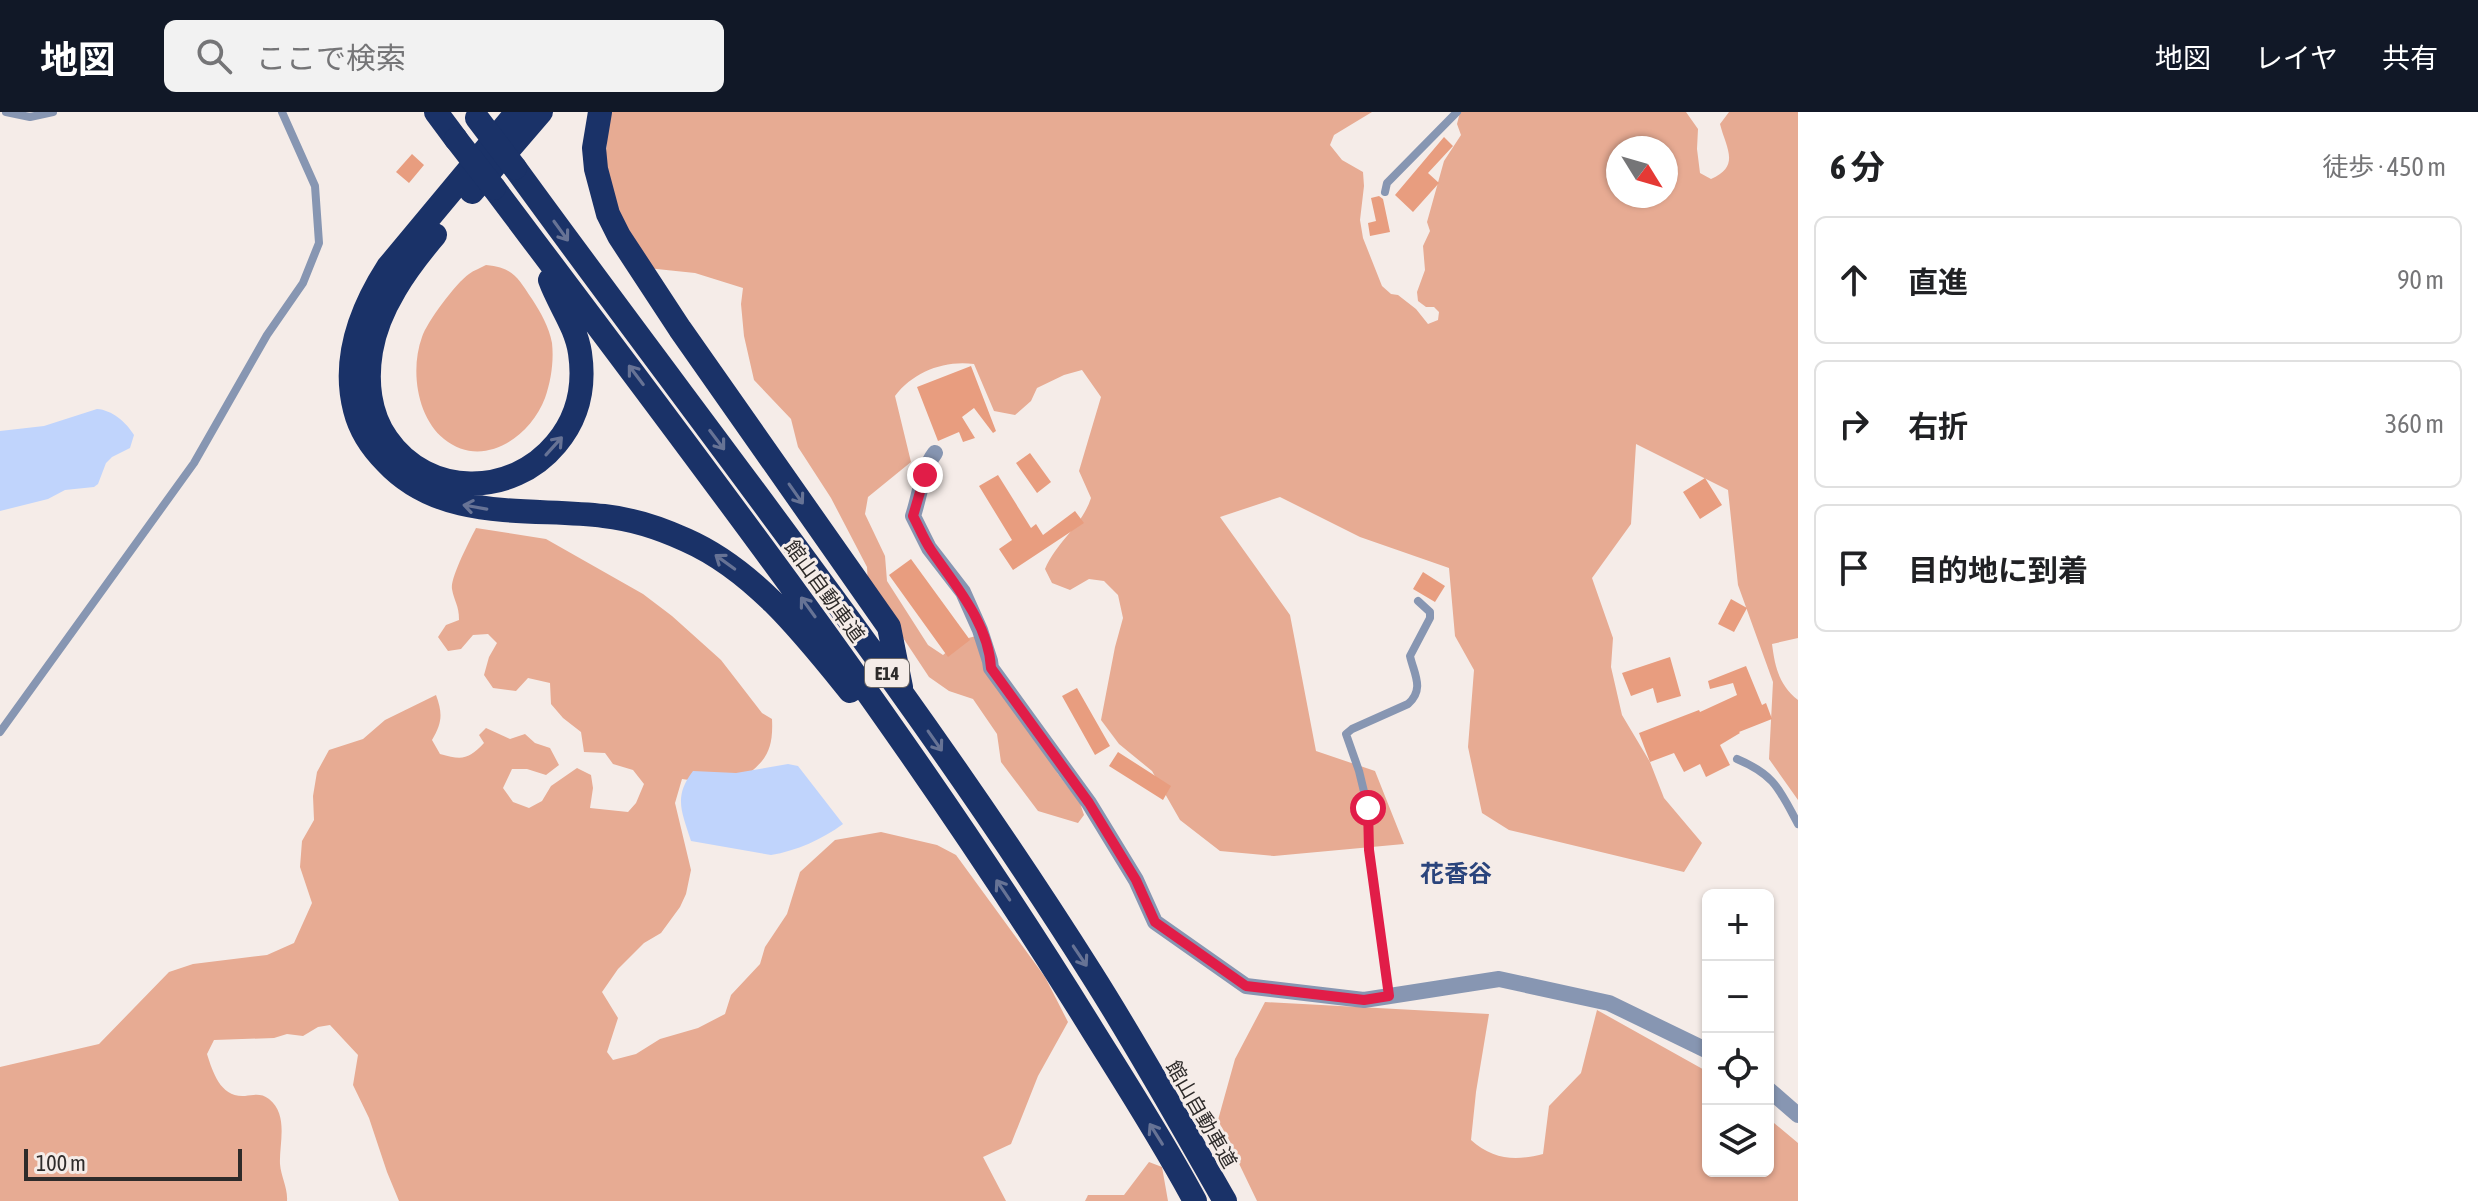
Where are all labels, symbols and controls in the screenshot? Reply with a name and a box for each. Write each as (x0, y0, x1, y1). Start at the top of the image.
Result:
search box (164, 20, 724, 92)
icon: search (192, 34, 236, 78)
text: 地図 (40, 38, 116, 81)
text: ここで検索 (256, 41, 406, 75)
text: 地図 (2155, 42, 2211, 74)
text: レイヤ (2255, 42, 2338, 74)
text: 共有 (2382, 42, 2438, 74)
north arrow (1606, 136, 1678, 208)
text: 6 分 (1830, 147, 1885, 186)
text: 徒歩 · 450 m (2322, 152, 2446, 182)
one-way arrow (553, 220, 570, 241)
icon: ahead (1832, 258, 1876, 302)
text: 直進 (1908, 265, 1968, 299)
text: 90 m (2397, 265, 2444, 295)
one-way arrow (628, 365, 644, 387)
icon: right (1832, 402, 1876, 446)
text: 右折 (1908, 409, 1968, 443)
text: 360 m (2385, 409, 2444, 439)
one-way arrow (708, 428, 725, 450)
one-way arrow (545, 436, 563, 456)
route end (907, 457, 943, 493)
one-way arrow (788, 483, 804, 505)
one-way arrow (463, 498, 489, 513)
street label: 館山自動車道 (780, 536, 870, 646)
icon: arrive (1832, 546, 1876, 590)
text: 目的地に到着 (1908, 553, 2088, 587)
one-way arrow (715, 554, 736, 571)
one-way arrow (800, 596, 816, 618)
road number: E14 (865, 659, 909, 687)
one-way arrow (926, 730, 943, 751)
route start (1350, 790, 1386, 826)
district label: 花香谷 (1420, 860, 1492, 887)
one-way arrow (995, 879, 1012, 901)
map controls (1702, 889, 1774, 1177)
button: + (1702, 889, 1774, 961)
one-way arrow (1072, 945, 1088, 967)
button: − (1702, 961, 1774, 1033)
button: locate (1702, 1033, 1774, 1105)
street label: 館山自動車道 (1162, 1056, 1242, 1172)
button: layers (1702, 1105, 1774, 1177)
one-way arrow (1148, 1123, 1165, 1145)
scale bar (24, 1145, 242, 1181)
text: 100 m (36, 1150, 86, 1176)

